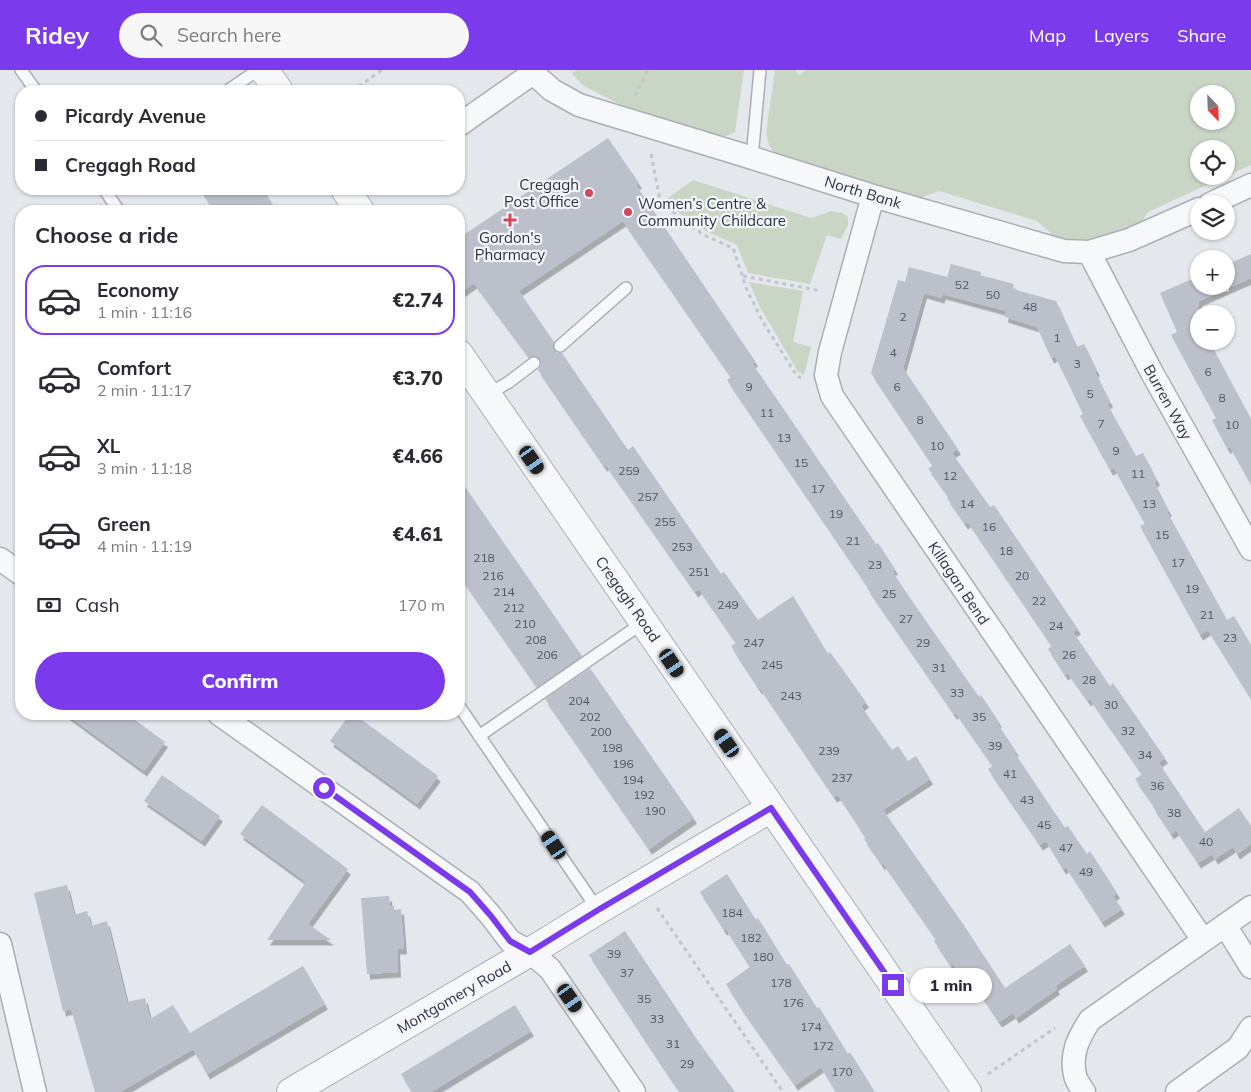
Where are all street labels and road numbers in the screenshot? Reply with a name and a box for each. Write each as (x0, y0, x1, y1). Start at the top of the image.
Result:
street label: North Bank (822, 171, 904, 213)
street label: Burren Way (1140, 361, 1196, 443)
street label: Killagan Bend (924, 538, 994, 628)
street label: Cregagh Road (591, 552, 665, 646)
street label: Montgomery Road (393, 957, 515, 1037)

